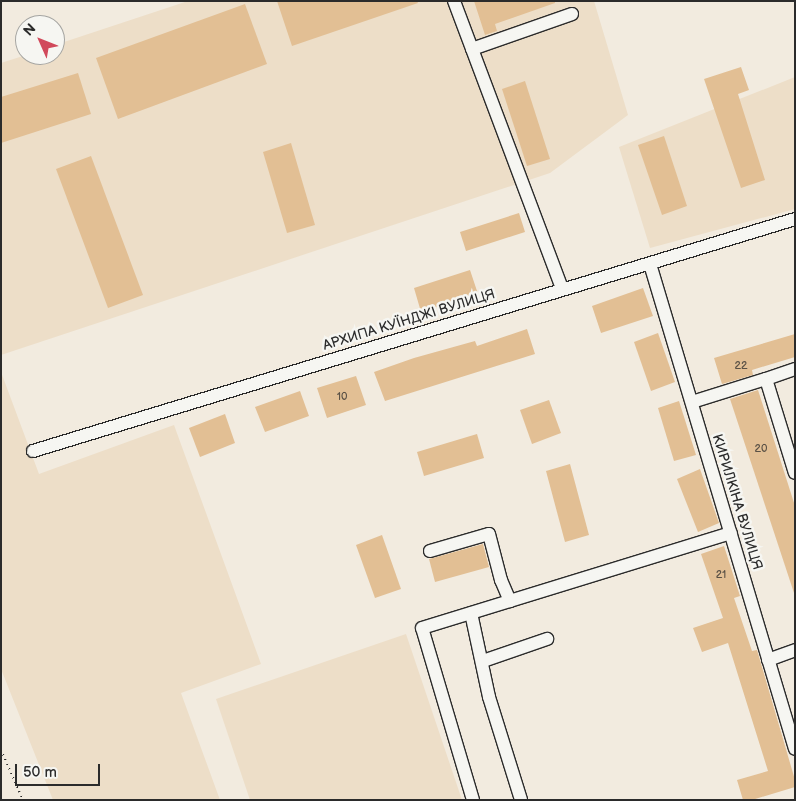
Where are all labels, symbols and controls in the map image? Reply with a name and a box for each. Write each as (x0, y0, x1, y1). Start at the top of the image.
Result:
north arrow (15, 15, 65, 65)
text: N (20, 20, 39, 40)
street label: АРХИПА КУЇНДЖІ ВУЛИЦЯ (321, 286, 497, 354)
house number: 22 (735, 359, 747, 373)
house number: 10 (337, 390, 347, 404)
street label: КИРИЛКІНА ВУЛИЦЯ (708, 432, 766, 572)
house number: 20 (755, 442, 767, 456)
house number: 21 (716, 568, 726, 582)
scale bar (18, 754, 102, 786)
text: 50 m (23, 763, 57, 782)

